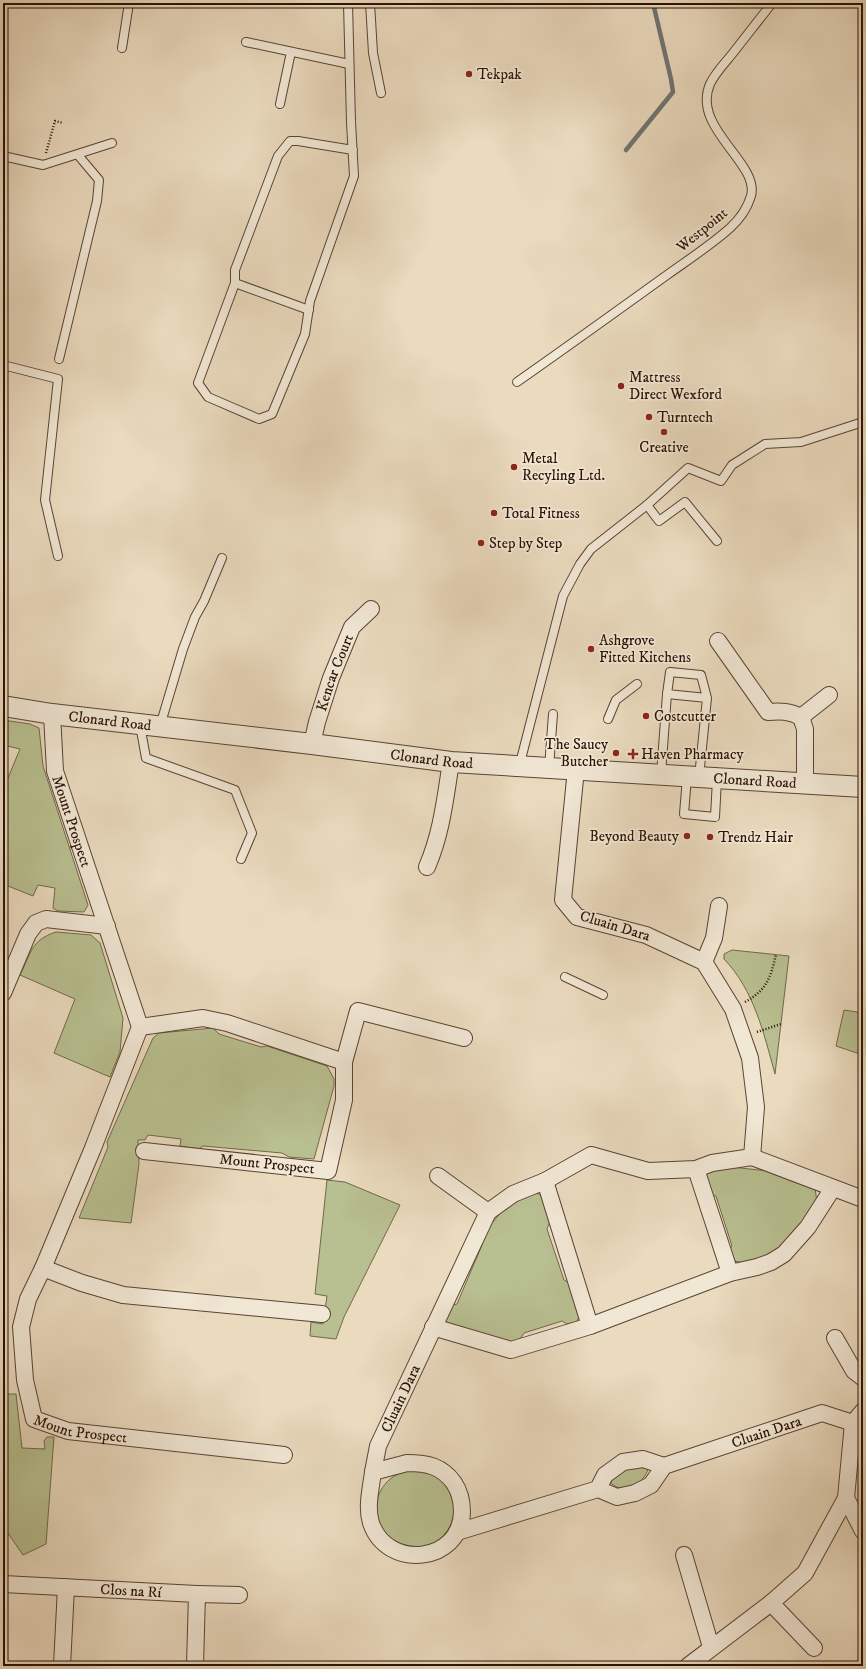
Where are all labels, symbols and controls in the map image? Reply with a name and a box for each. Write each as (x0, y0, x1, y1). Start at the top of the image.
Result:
place label: Tekpak (477, 65, 522, 84)
marker: Tekpak (464, 69, 474, 79)
street label: Westpoint (672, 204, 732, 257)
place label: Mattress Direct Wexford (629, 368, 722, 404)
marker: Mattress Direct Wexford (616, 381, 626, 391)
place label: Turntech (657, 408, 713, 427)
marker: Turntech (644, 412, 654, 422)
marker: Creative (659, 427, 669, 437)
place label: Creative (639, 438, 689, 457)
place label: Metal Recyling Ltd. (522, 449, 605, 485)
marker: Metal Recyling Ltd. (509, 462, 519, 472)
place label: Total Fitness (502, 504, 580, 523)
marker: Total Fitness (489, 508, 499, 518)
place label: Step by Step (489, 534, 563, 553)
marker: Step by Step (476, 538, 486, 548)
street label: Kencar Court (312, 631, 358, 713)
place label: Ashgrove Fitted Kitchens (599, 631, 691, 667)
marker: Ashgrove Fitted Kitchens (586, 644, 596, 654)
street label: Clonard Road (67, 706, 153, 735)
place label: Costcutter (654, 707, 717, 726)
marker: Costcutter (641, 711, 651, 721)
place label: The Saucy Butcher (544, 735, 609, 771)
street label: Clonard Road (389, 745, 474, 773)
place label: Haven Pharmacy (641, 745, 744, 764)
marker: The Saucy Butcher (611, 748, 621, 758)
marker: Haven Pharmacy (628, 749, 638, 759)
street label: Clonard Road (713, 768, 798, 792)
street label: Mount Prospect (48, 773, 96, 870)
place label: Beyond Beauty (589, 827, 680, 846)
place label: Trendz Hair (718, 828, 793, 847)
marker: Beyond Beauty (682, 831, 692, 841)
marker: Trendz Hair (705, 832, 715, 842)
street label: Cluain Dara (578, 906, 653, 946)
street label: Mount Prospect (219, 1150, 316, 1178)
street label: Cluain Dara (376, 1361, 425, 1435)
street label: Mount Prospect (31, 1410, 128, 1447)
street label: Cluain Dara (729, 1411, 804, 1452)
street label: Clos na Rí (100, 1580, 163, 1602)

